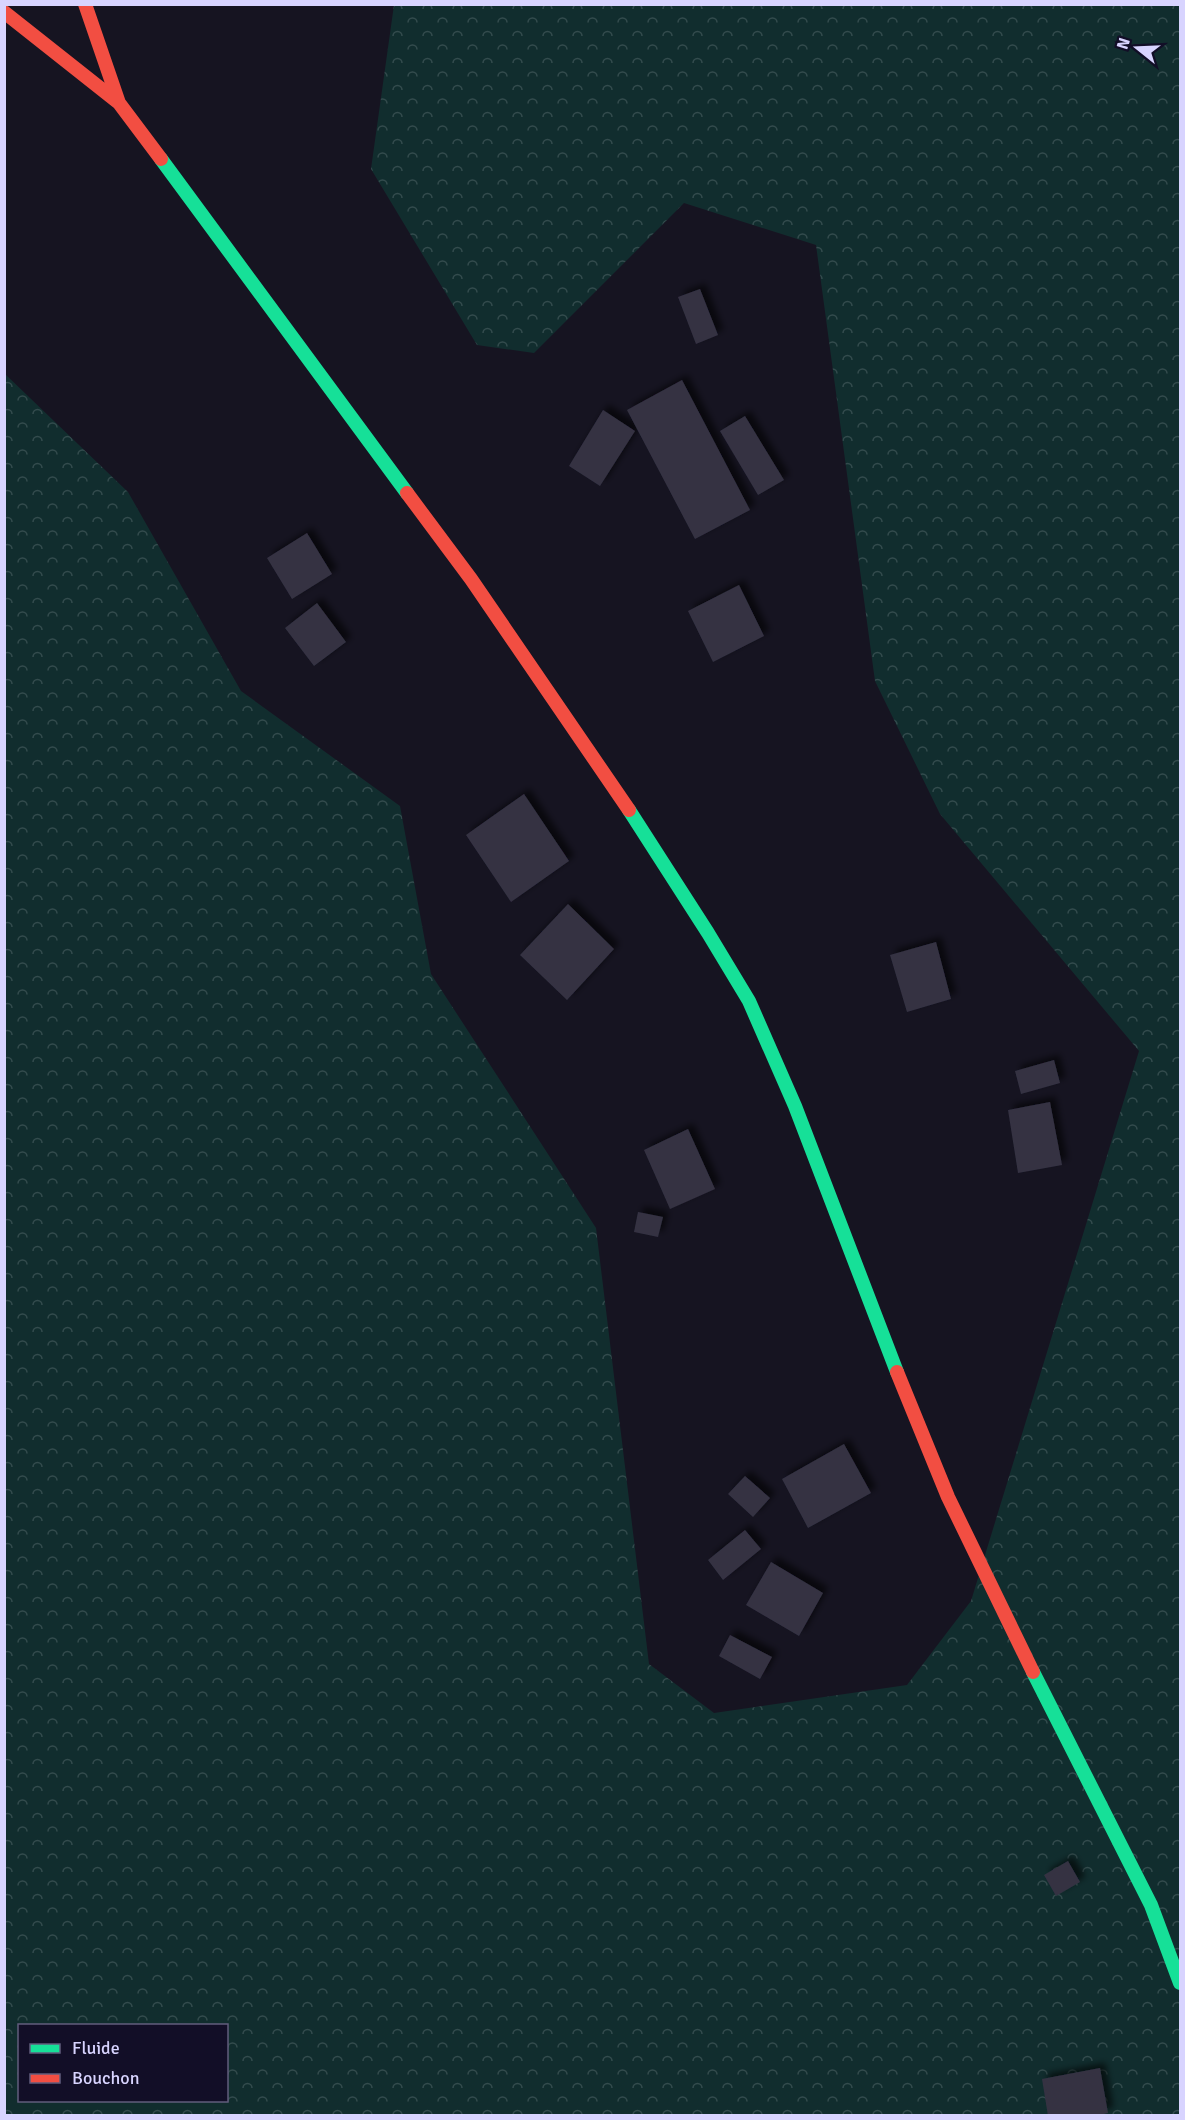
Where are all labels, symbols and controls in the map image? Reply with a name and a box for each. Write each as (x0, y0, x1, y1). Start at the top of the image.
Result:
north arrow (1107, 18, 1167, 78)
text: N (1112, 35, 1135, 52)
legend (18, 2024, 228, 2102)
text: Fluide (72, 2037, 120, 2059)
text: Bouchon (72, 2067, 140, 2089)

